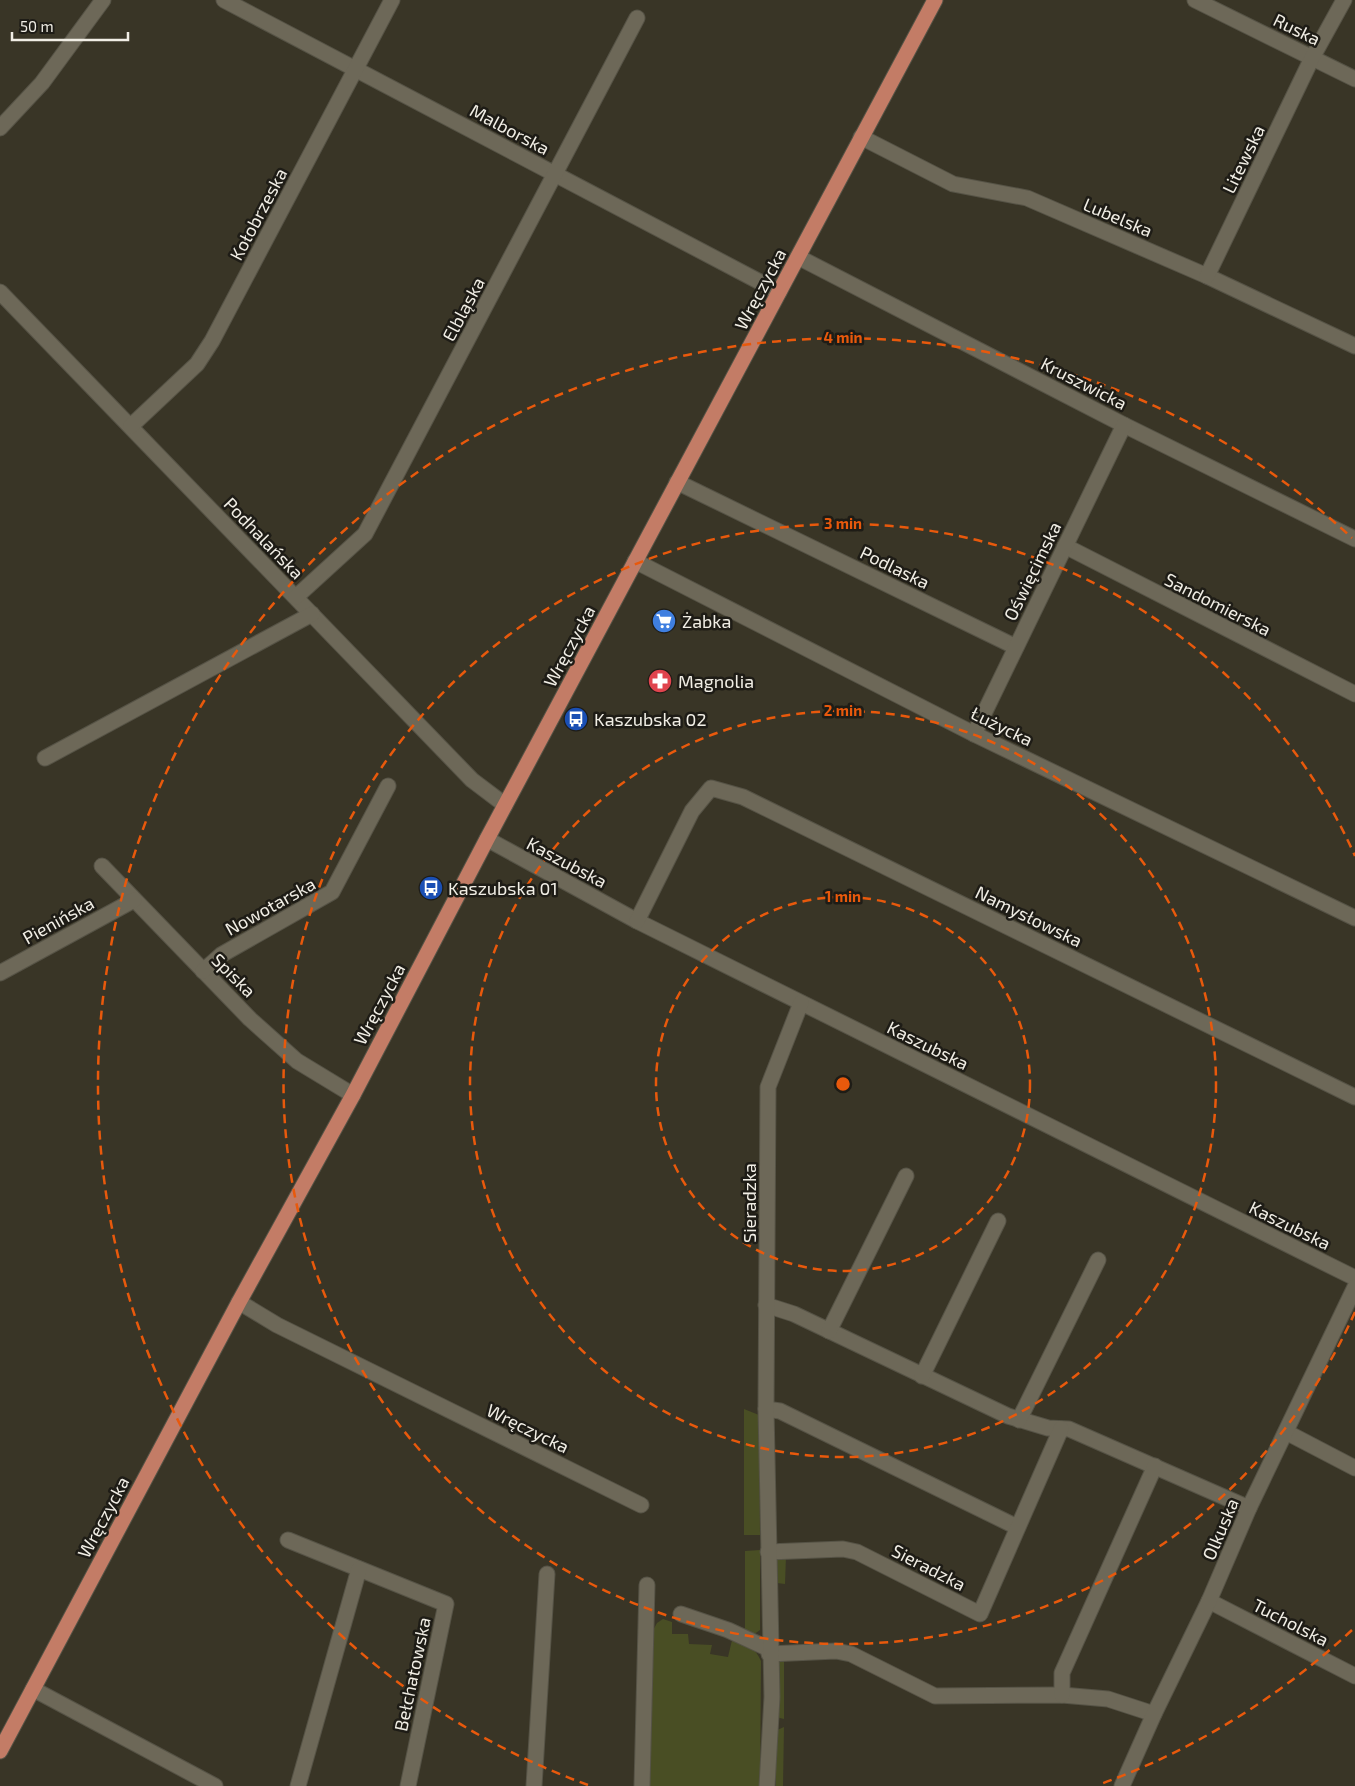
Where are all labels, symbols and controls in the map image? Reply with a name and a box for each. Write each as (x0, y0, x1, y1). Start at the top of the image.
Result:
street label: Ruska (1270, 8, 1324, 50)
scale bar (12, 10, 129, 42)
text: 50 m (20, 17, 54, 35)
street label: Malborska (466, 99, 554, 159)
street label: Litewska (1217, 121, 1269, 197)
street label: Kołobrzeska (225, 164, 291, 264)
street label: Lubelska (1080, 193, 1156, 241)
street label: Wręczycka (729, 245, 791, 333)
street label: Elbląska (437, 273, 489, 345)
text: 4 min (823, 328, 863, 346)
street label: Kruszwicka (1037, 352, 1131, 414)
street label: Podhalańska (220, 492, 308, 584)
text: 3 min (824, 514, 862, 532)
street label: Oświęcimska (999, 518, 1065, 624)
street label: Podlaska (857, 541, 933, 593)
street label: Sandomierska (1161, 568, 1275, 640)
street label: Wręczycka (538, 602, 600, 690)
supermarket icon: Żabka (651, 608, 677, 634)
place label: Żabka (682, 610, 731, 632)
pharmacy icon: Magnolia (647, 668, 673, 694)
place label: Magnolia (678, 670, 754, 692)
text: 2 min (824, 701, 862, 719)
street label: Łużycka (967, 702, 1037, 750)
bus stop icon: Kaszubska 02 (563, 706, 589, 732)
place label: Kaszubska 02 (594, 708, 707, 730)
street label: Kaszubska (523, 832, 611, 892)
street label: Nowotarska (221, 872, 319, 940)
bus stop icon: Kaszubska 01 (418, 875, 444, 901)
place label: Kaszubska 01 (448, 877, 558, 899)
street label: Namysłowska (972, 881, 1086, 951)
text: 1 min (825, 887, 861, 905)
street label: Pienińska (18, 891, 98, 949)
street label: Spiska (207, 948, 261, 1002)
street label: Wręczycka (348, 960, 410, 1048)
street label: Kaszubska (884, 1016, 972, 1074)
centre of rings (834, 1075, 852, 1093)
street label: Sieradzka (738, 1163, 760, 1243)
street label: Kaszubska (1246, 1196, 1334, 1254)
street label: Wręczycka (483, 1399, 573, 1457)
street label: Wręczycka (72, 1473, 134, 1561)
street label: Olkuska (1197, 1495, 1243, 1563)
street label: Sieradzka (888, 1539, 970, 1595)
street label: Tucholska (1249, 1594, 1333, 1650)
street label: Bełchatowska (389, 1615, 435, 1733)

